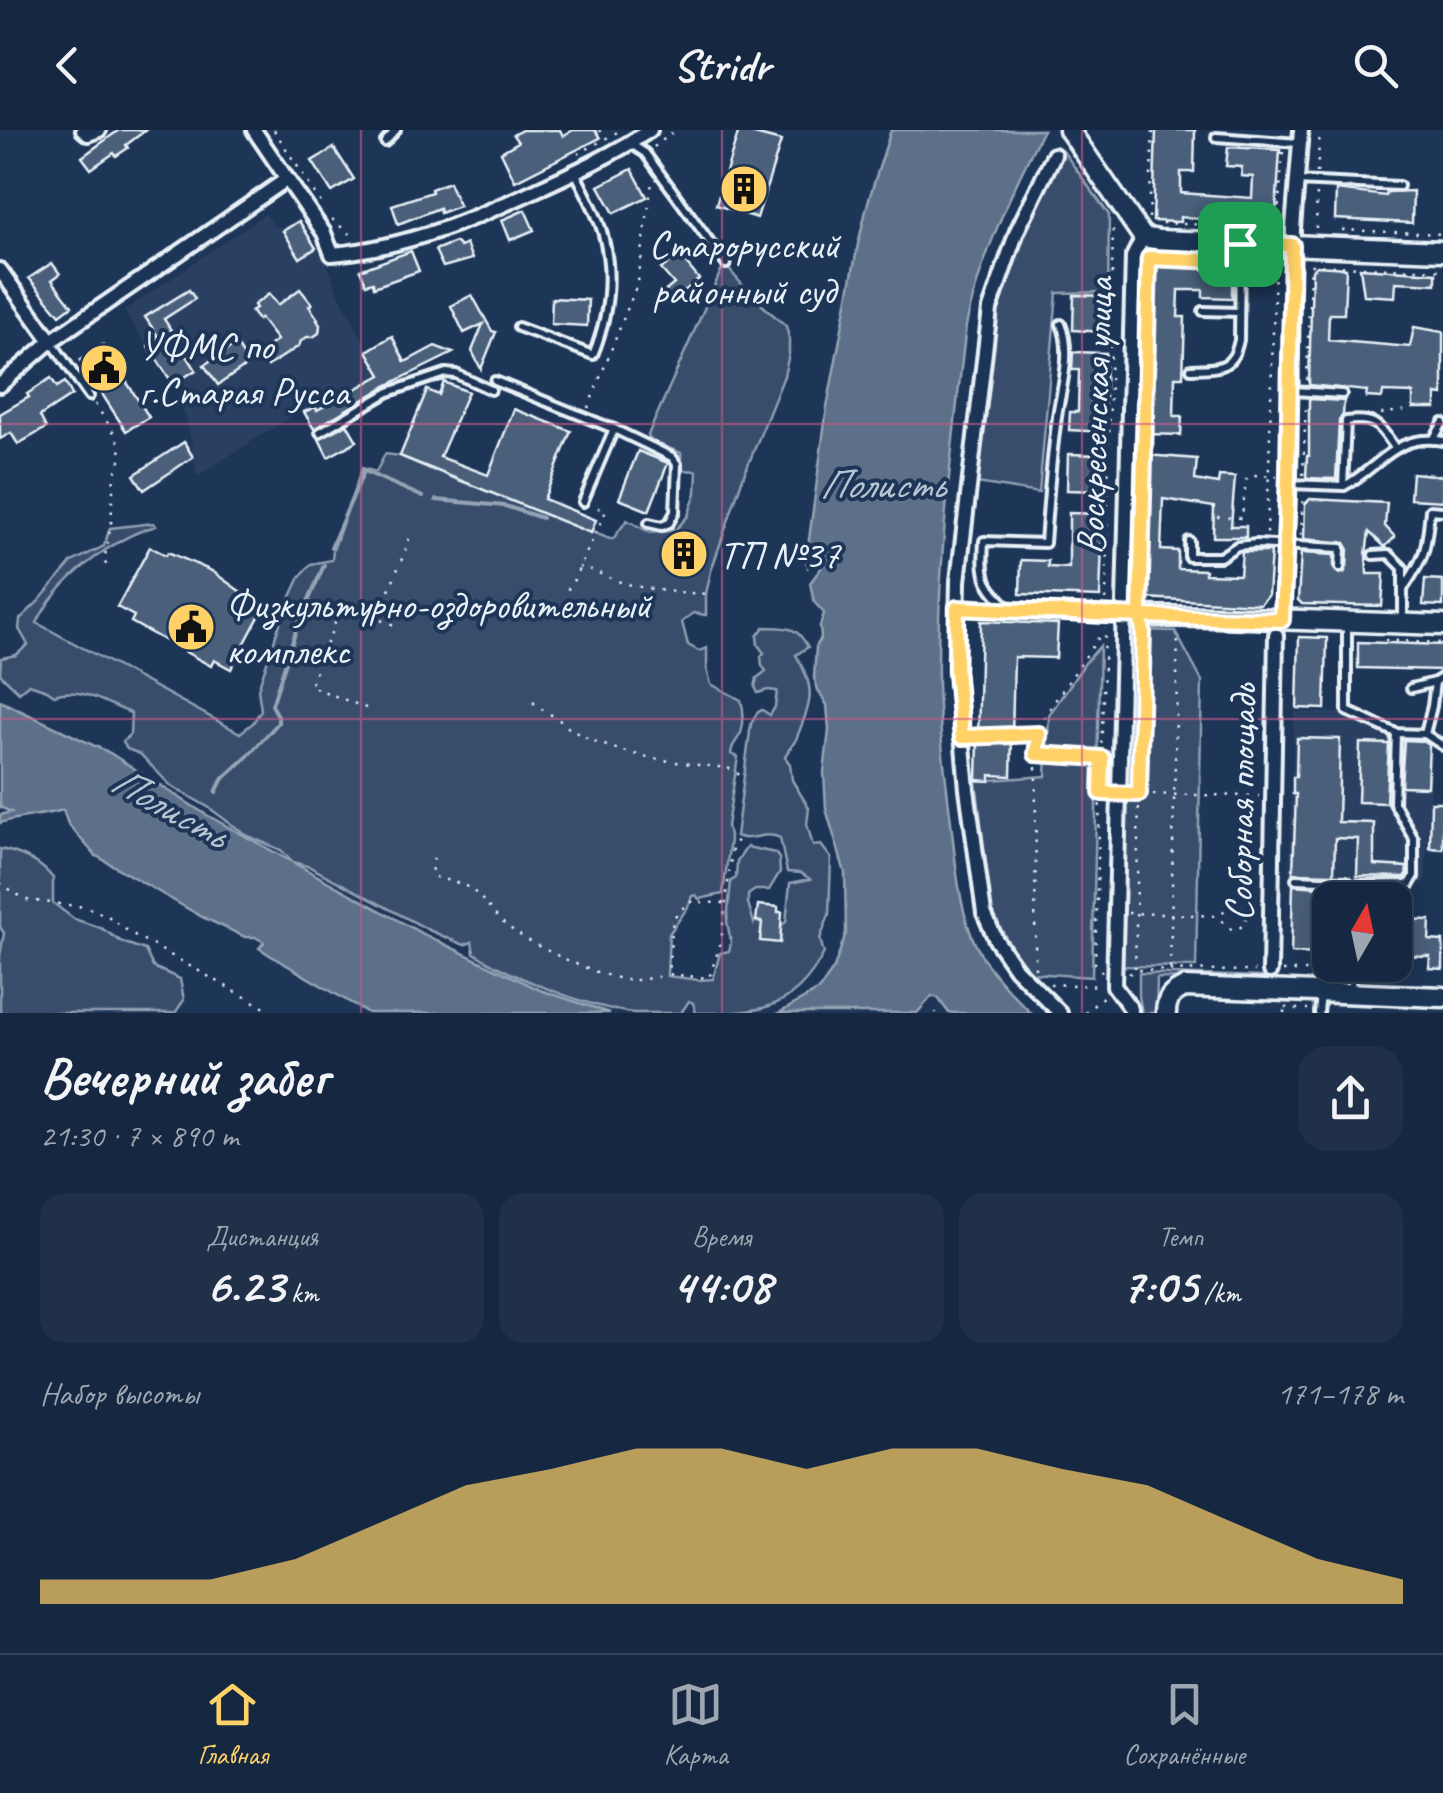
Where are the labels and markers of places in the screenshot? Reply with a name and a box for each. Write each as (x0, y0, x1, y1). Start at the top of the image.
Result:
building icon: Старорусский районный суд (718, 163, 770, 215)
pin (1198, 202, 1283, 287)
place label: Старорусский районный суд (649, 220, 842, 316)
place label: УФМС по г.Старая Русса (139, 321, 352, 417)
public building icon: УФМС по г.Старая Русса (78, 342, 130, 394)
building icon: ТП №37 (658, 528, 710, 580)
place label: ТП №37 (719, 530, 842, 580)
place label: Физкультурно-оздоровительный комплекс (226, 580, 653, 676)
public building icon: Физкультурно-оздоровительный комплекс (165, 601, 217, 653)

